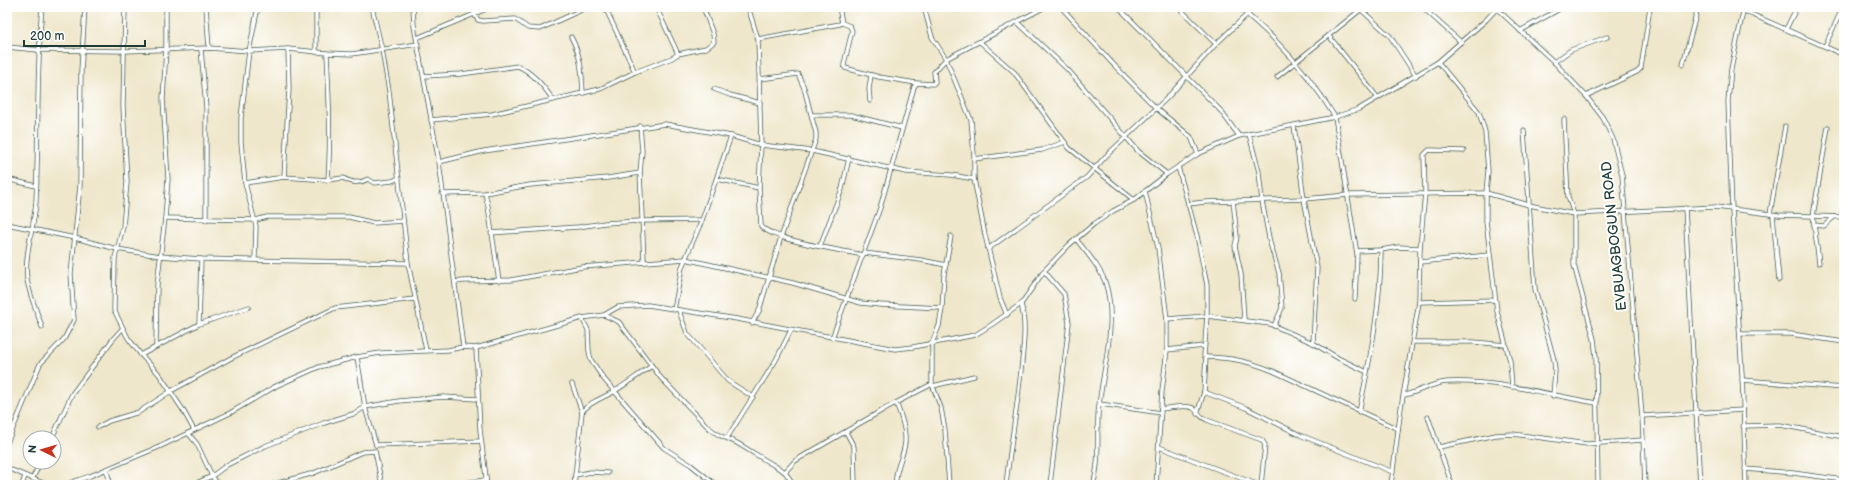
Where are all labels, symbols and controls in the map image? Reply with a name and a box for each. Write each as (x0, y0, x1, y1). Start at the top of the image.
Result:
scale bar (24, 22, 145, 48)
text: 200 m (30, 29, 64, 44)
street label: EVBUAGBOGUN ROAD (1598, 160, 1630, 312)
north arrow (22, 430, 62, 470)
text: N (26, 444, 39, 454)

